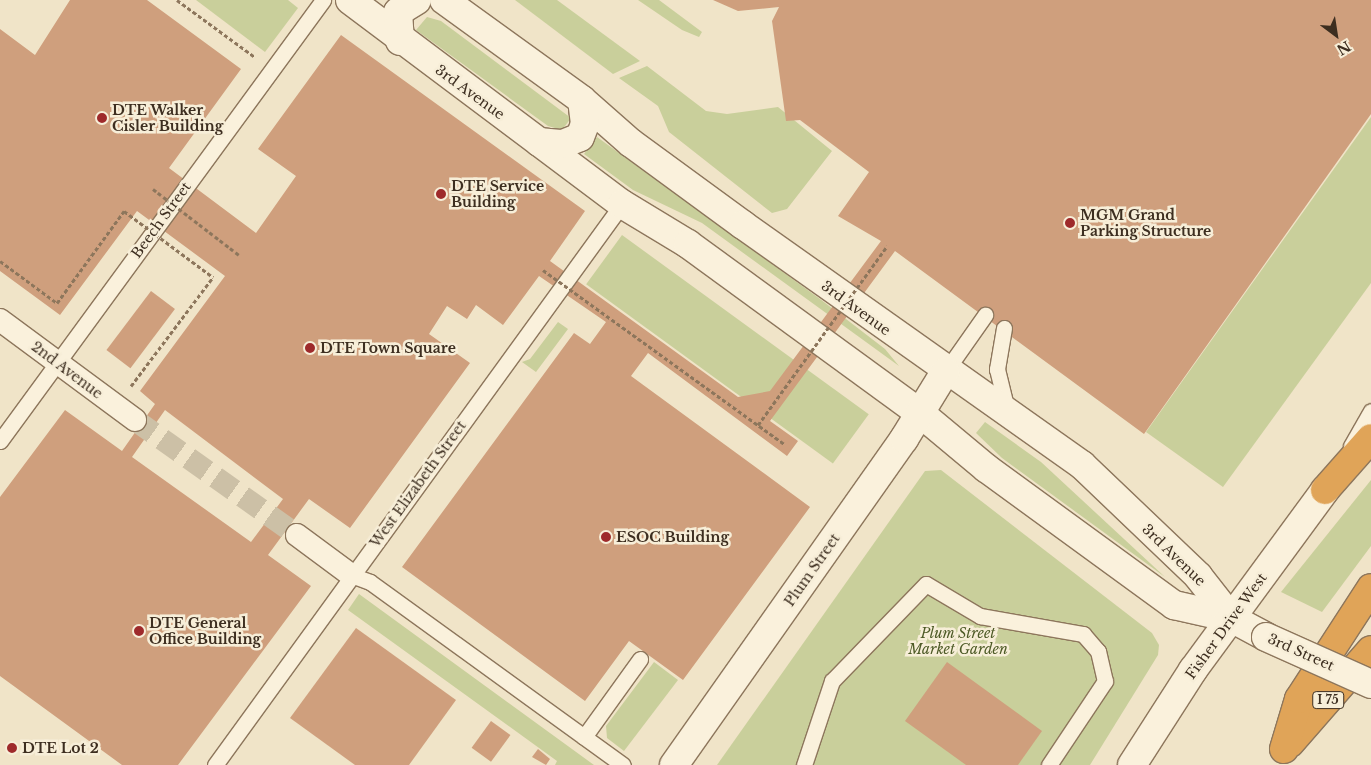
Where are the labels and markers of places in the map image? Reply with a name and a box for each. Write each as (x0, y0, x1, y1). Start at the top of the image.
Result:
place label: DTE Walker Cisler Building (112, 102, 223, 134)
marker: DTE Walker Cisler Building (96, 112, 108, 124)
place label: DTE Service Building (451, 178, 544, 210)
marker: DTE Service Building (435, 188, 447, 200)
place label: MGM Grand Parking Structure (1080, 207, 1211, 240)
marker: MGM Grand Parking Structure (1064, 217, 1076, 229)
place label: DTE Town Square (320, 340, 456, 356)
marker: DTE Town Square (304, 342, 316, 354)
place label: ESOC Building (616, 529, 729, 545)
marker: ESOC Building (600, 531, 612, 543)
place label: DTE General Office Building (149, 615, 261, 648)
marker: DTE General Office Building (133, 625, 145, 637)
place label: DTE Lot 2 (22, 740, 99, 756)
marker: DTE Lot 2 (6, 742, 18, 754)

